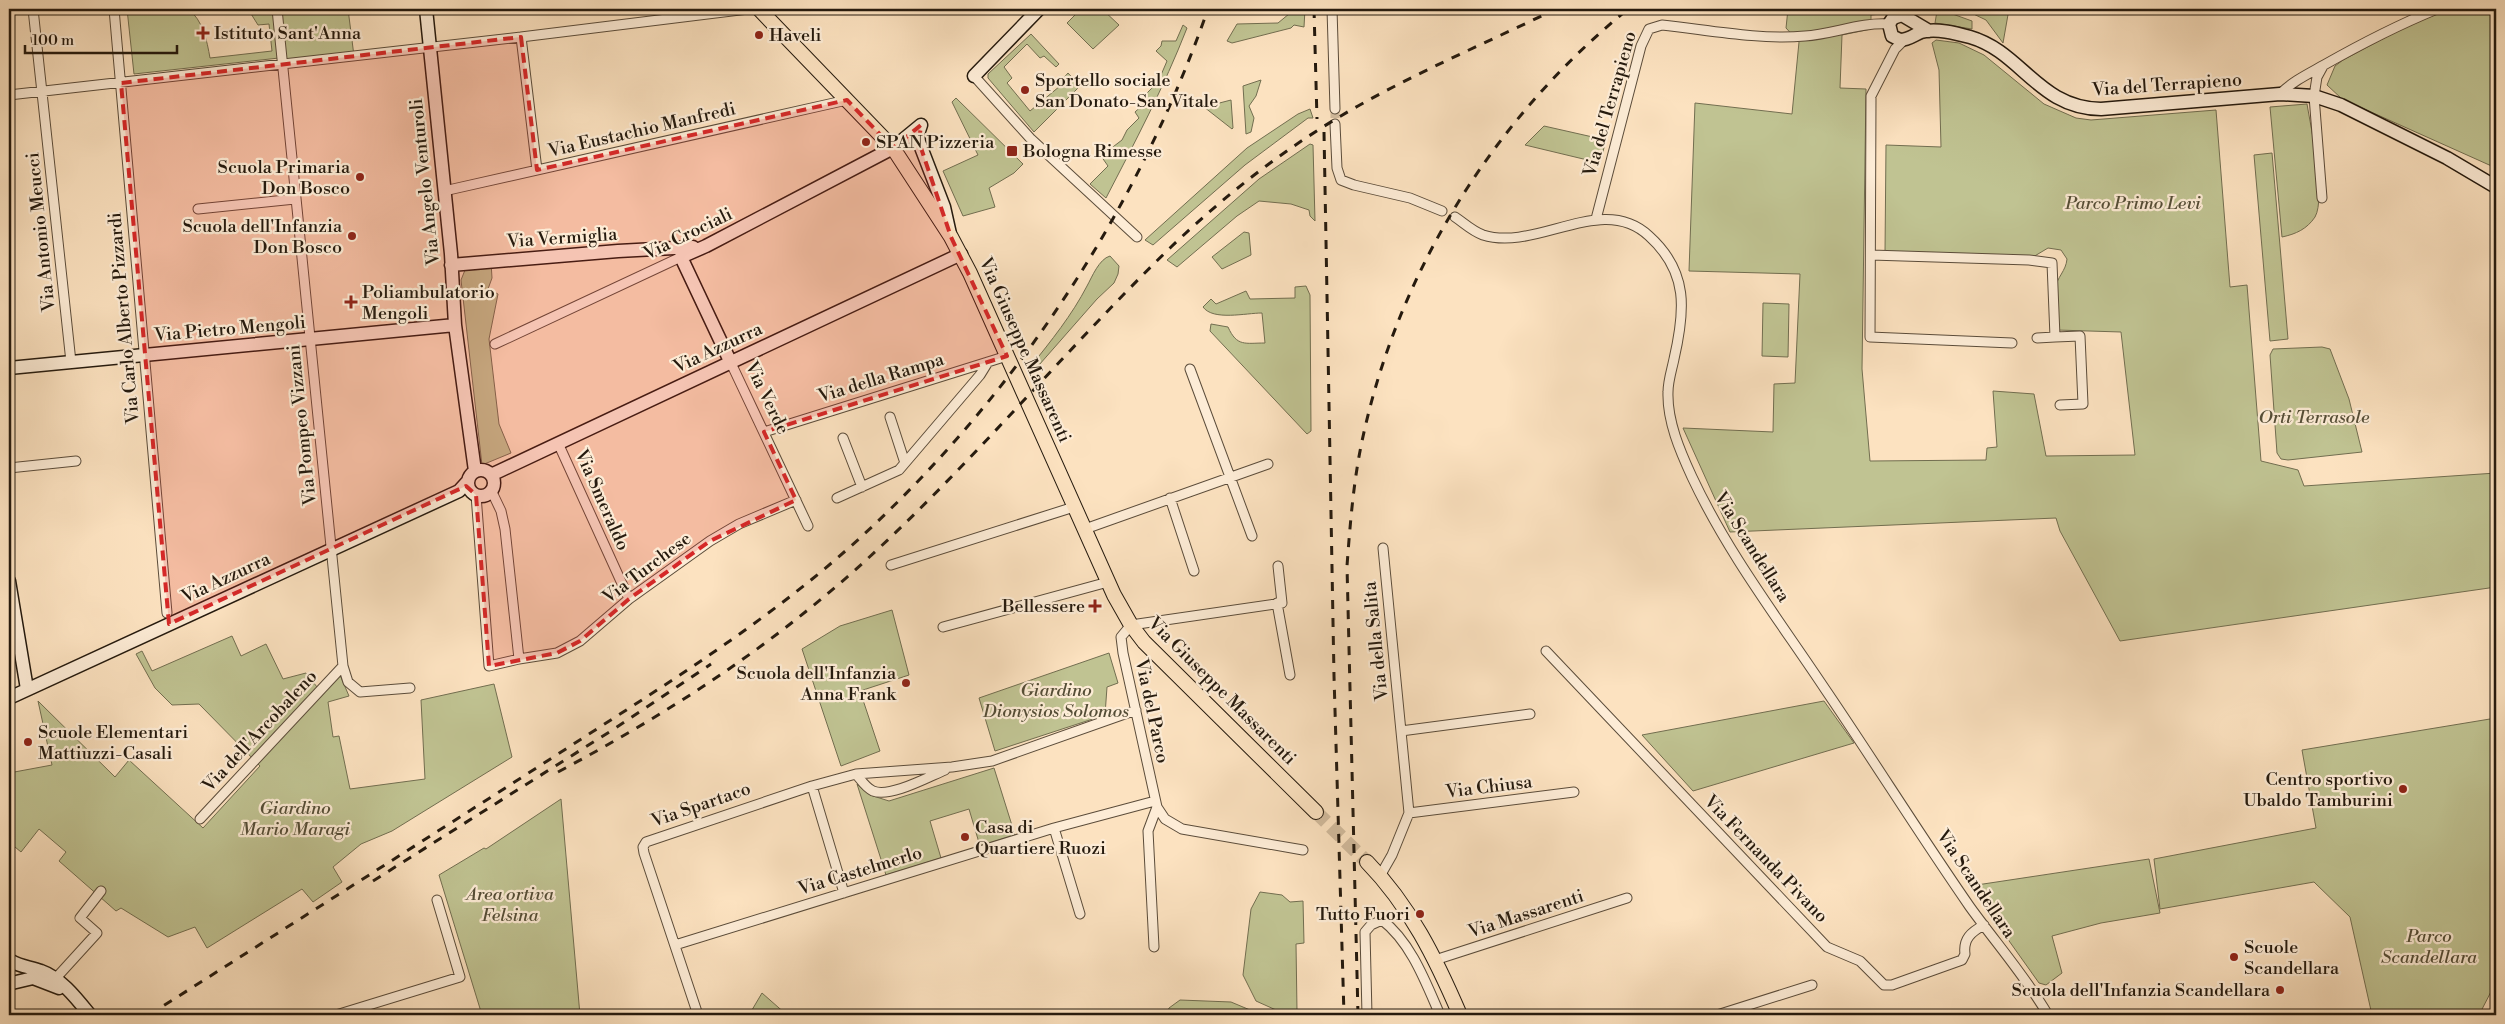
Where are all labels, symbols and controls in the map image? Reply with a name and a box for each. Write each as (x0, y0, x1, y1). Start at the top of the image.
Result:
scale bar (25, 22, 178, 54)
place label: Istituto Sant'Anna (214, 22, 362, 45)
place label: Haveli (769, 24, 821, 47)
marker: Istituto Sant'Anna (196, 26, 210, 40)
marker: Haveli (753, 29, 765, 41)
street label: Via del Terrapieno (1578, 29, 1642, 180)
text: 100 m (32, 31, 74, 50)
street label: Via del Terrapieno (2090, 68, 2243, 102)
place label: Sportello sociale San Donato-San Vitale (1035, 69, 1218, 113)
marker: Sportello sociale San Donato-San Vitale (1019, 84, 1031, 96)
street label: Via Angelo Venturoli (405, 97, 445, 268)
street label: Via Eustachio Manfredi (545, 97, 738, 163)
place label: SPAN Pizzeria (876, 131, 995, 154)
marker: SPAN Pizzeria (860, 136, 872, 148)
place label: Bologna Rimesse (1022, 140, 1162, 163)
marker: Bologna Rimesse (1005, 144, 1019, 158)
street label: Via Antonio Meucci (21, 151, 61, 314)
place label: Scuola Primaria Don Bosco (218, 156, 351, 200)
marker: Scuola Primaria Don Bosco (354, 171, 366, 183)
park label: Parco Primo Levi (2064, 192, 2201, 215)
street label: Via Crociali (639, 203, 736, 266)
street label: Via Carlo Alberto Pizzardi (103, 211, 145, 426)
place label: Scuola dell'Infanzia Don Bosco (182, 215, 343, 259)
street label: Via Vermiglia (505, 223, 619, 253)
marker: Scuola dell'Infanzia Don Bosco (346, 230, 358, 242)
street label: Via Giuseppe Massarenti (973, 253, 1076, 446)
place label: Poliambulatorio Mengoli (362, 281, 495, 325)
marker: Poliambulatorio Mengoli (344, 295, 358, 309)
street label: Via Pietro Mengoli (152, 311, 307, 347)
street label: Via Azzurra (669, 317, 767, 379)
street label: Via Pompeo Vizzani (282, 343, 322, 508)
street label: Via della Rampa (814, 348, 948, 408)
street label: Via Verde (739, 357, 794, 438)
park label: Orti Terrasole (2259, 406, 2370, 429)
street label: Via Smeraldo (569, 445, 635, 554)
street label: Via Scandellara (1708, 487, 1796, 607)
street label: Via Turchese (597, 527, 696, 609)
street label: Via Azzurra (177, 547, 275, 609)
street label: Via della Salita (1358, 579, 1394, 703)
place label: Bellessere (1001, 595, 1085, 618)
marker: Bellessere (1089, 600, 1101, 612)
street label: Via Giuseppe Massarenti (1142, 611, 1301, 770)
street label: Via del Parco (1130, 656, 1174, 765)
place label: Scuola dell'Infanzia Anna Frank (736, 662, 898, 706)
street label: Via dell'Arcobaleno (197, 665, 322, 797)
marker: Scuola dell'Infanzia Anna Frank (900, 677, 912, 689)
park label: Giardino Dionysios Solomos (982, 679, 1129, 723)
place label: Scuole Elementari Mattiuzzi-Casali (38, 721, 188, 765)
marker: Scuole Elementari Mattiuzzi-Casali (22, 736, 34, 748)
place label: Centro sportivo Ubaldo Tamburini (2243, 768, 2393, 812)
street label: Via Chiusa (1443, 770, 1534, 804)
street label: Via Spartaco (647, 777, 754, 833)
marker: Centro sportivo Ubaldo Tamburini (2397, 783, 2409, 795)
street label: Via Fernanda Pivano (1698, 789, 1833, 928)
park label: Giardino Mario Maragi (240, 797, 351, 841)
place label: Casa di Quartiere Ruozi (975, 816, 1106, 860)
street label: Via Scandellara (1931, 825, 2021, 943)
marker: Casa di Quartiere Ruozi (959, 831, 971, 843)
street label: Via Castelmerlo (794, 841, 925, 901)
park label: Area ortiva Felsina (464, 883, 555, 927)
street label: Via Massarenti (1464, 884, 1587, 944)
place label: Tutto Fuori (1316, 903, 1410, 926)
marker: Tutto Fuori (1414, 908, 1426, 920)
park label: Parco Scandellara (2381, 925, 2478, 969)
place label: Scuole Scandellara (2244, 936, 2340, 980)
marker: Scuole Scandellara (2228, 951, 2240, 963)
place label: Scuola dell'Infanzia Scandellara (2012, 979, 2271, 1002)
marker: Scuola dell'Infanzia Scandellara (2274, 984, 2286, 996)

